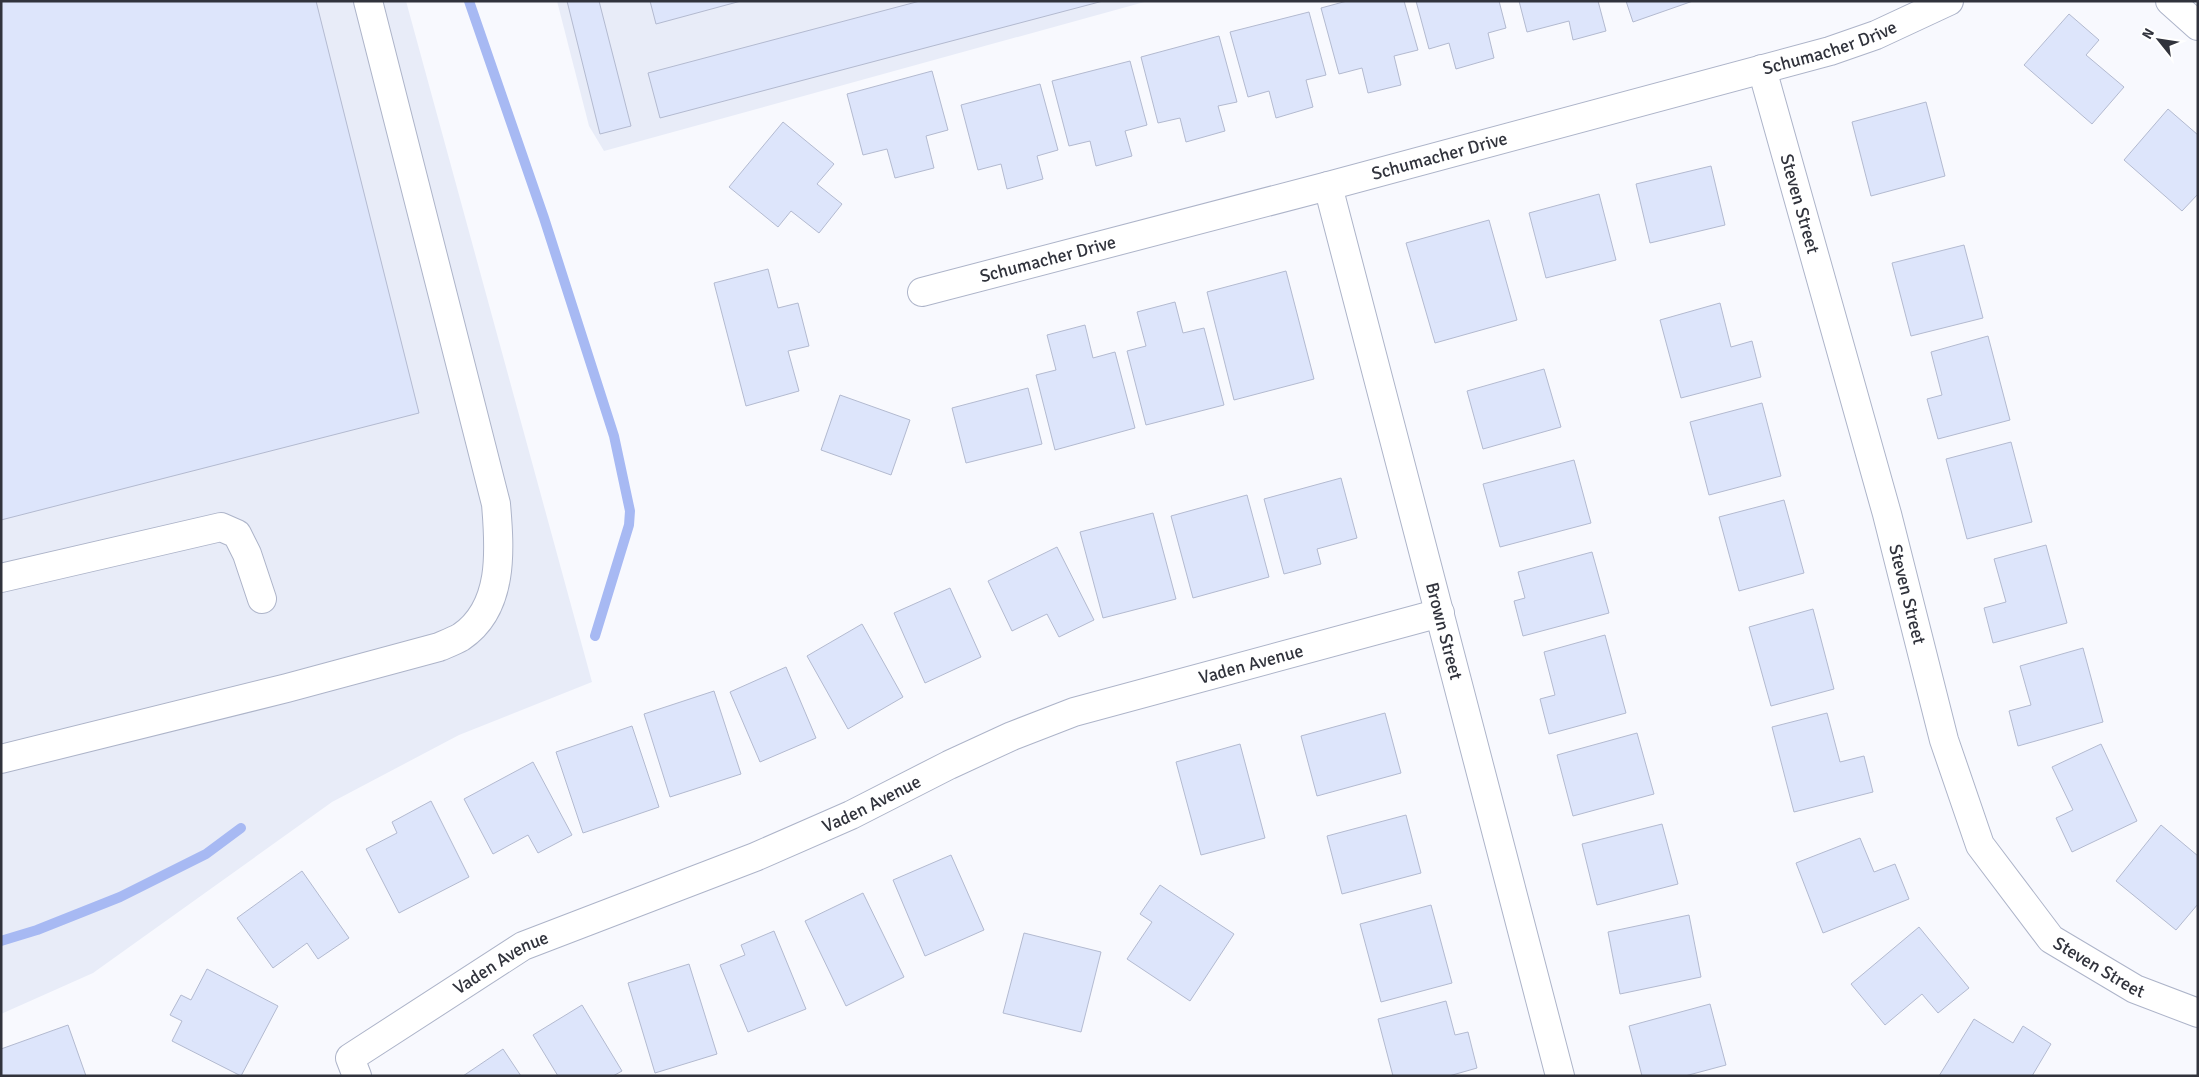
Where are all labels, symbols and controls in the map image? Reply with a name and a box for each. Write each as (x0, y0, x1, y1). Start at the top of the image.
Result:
north arrow (2134, 15, 2184, 65)
street label: Schumacher Drive (1760, 16, 1900, 80)
text: N (2138, 25, 2158, 42)
street label: Schumacher Drive (1369, 127, 1510, 185)
street label: Steven Street (1775, 151, 1824, 256)
street label: Schumacher Drive (977, 231, 1118, 287)
street label: Steven Street (1884, 542, 1930, 647)
street label: Brown Street (1421, 580, 1467, 682)
street label: Vaden Avenue (1196, 639, 1306, 689)
street label: Vaden Avenue (819, 770, 925, 837)
street label: Vaden Avenue (449, 926, 552, 999)
street label: Steven Street (2049, 932, 2148, 1003)

